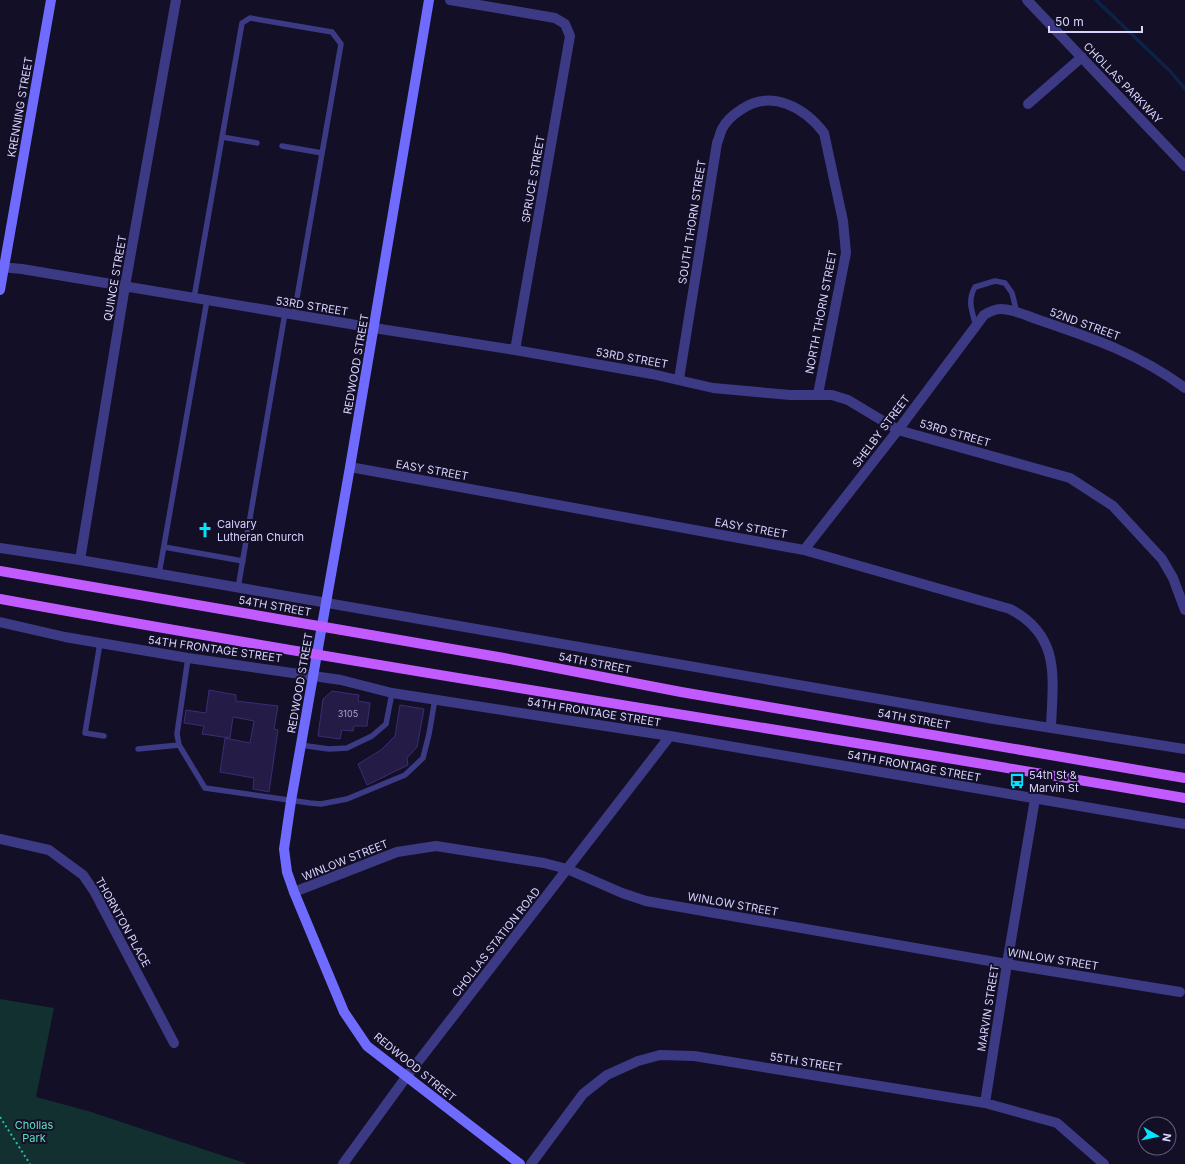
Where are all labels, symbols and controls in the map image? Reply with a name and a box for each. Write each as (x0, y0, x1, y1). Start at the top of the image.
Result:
scale bar (1049, 8, 1142, 34)
text: 50 m (1055, 14, 1084, 29)
street label: CHOLLAS PARKWAY (1081, 39, 1166, 127)
street label: KRENNING STREET (4, 56, 36, 158)
street label: SPRUCE STREET (518, 134, 548, 224)
street label: SOUTH THORN STREET (675, 159, 709, 285)
street label: QUINCE STREET (101, 234, 129, 322)
street label: NORTH THORN STREET (802, 249, 840, 375)
street label: 53RD STREET (275, 293, 349, 319)
street label: 52ND STREET (1048, 305, 1122, 343)
street label: REDWOOD STREET (340, 313, 372, 415)
street label: 53RD STREET (595, 345, 669, 371)
street label: SHELBY STREET (849, 392, 913, 470)
street label: 53RD STREET (918, 416, 992, 450)
street label: EASY STREET (395, 457, 469, 483)
street label: EASY STREET (714, 515, 788, 541)
place label: Calvary Lutheran Church (217, 517, 304, 544)
church icon: Calvary Lutheran Church (196, 521, 214, 539)
street label: 54TH STREET (237, 593, 313, 619)
street label: REDWOOD STREET (284, 632, 316, 734)
street label: 54TH FRONTAGE STREET (147, 633, 283, 665)
street label: 54TH STREET (557, 649, 633, 677)
street label: 54TH FRONTAGE STREET (526, 695, 662, 729)
street label: 54TH STREET (876, 706, 952, 732)
house number: 3105 (338, 708, 358, 719)
street label: 54TH FRONTAGE STREET (846, 747, 982, 785)
place label: 54th St & Marvin St (1029, 768, 1079, 795)
bus stop icon: 54th St & Marvin St (1008, 772, 1026, 790)
street label: WINLOW STREET (300, 836, 390, 884)
street label: THORNTON PLACE (92, 875, 154, 969)
street label: CHOLLAS STATION ROAD (449, 884, 543, 1000)
street label: WINLOW STREET (687, 889, 779, 919)
street label: WINLOW STREET (1007, 945, 1099, 973)
street label: MARVIN STREET (974, 963, 1002, 1053)
street label: REDWOOD STREET (371, 1029, 459, 1105)
street label: 55TH STREET (769, 1049, 843, 1075)
north arrow (1137, 1116, 1177, 1156)
park label: Chollas Park (15, 1118, 53, 1145)
text: N (1159, 1132, 1174, 1143)

